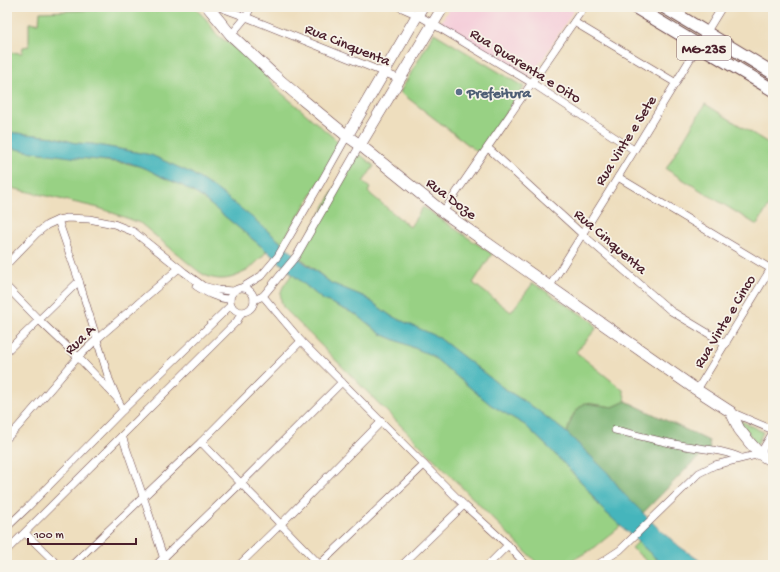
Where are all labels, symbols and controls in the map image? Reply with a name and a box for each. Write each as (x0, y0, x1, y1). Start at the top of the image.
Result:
street label: Rua Cinquenta (302, 21, 393, 71)
street label: Rua Quarenta e Oito (466, 25, 584, 108)
road number: MG-235 (677, 36, 731, 60)
place label: Prefeitura (466, 85, 531, 103)
marker: Prefeitura (454, 87, 464, 97)
street label: Rua Vinte e Sete (592, 92, 662, 189)
street label: Rua Doze (422, 175, 480, 225)
street label: Rua Cinquenta (570, 206, 650, 279)
street label: Rua Vinte e Cinco (691, 272, 761, 372)
street label: Rua A (61, 321, 100, 359)
scale bar (28, 520, 136, 546)
text: 100 m (33, 529, 64, 543)

